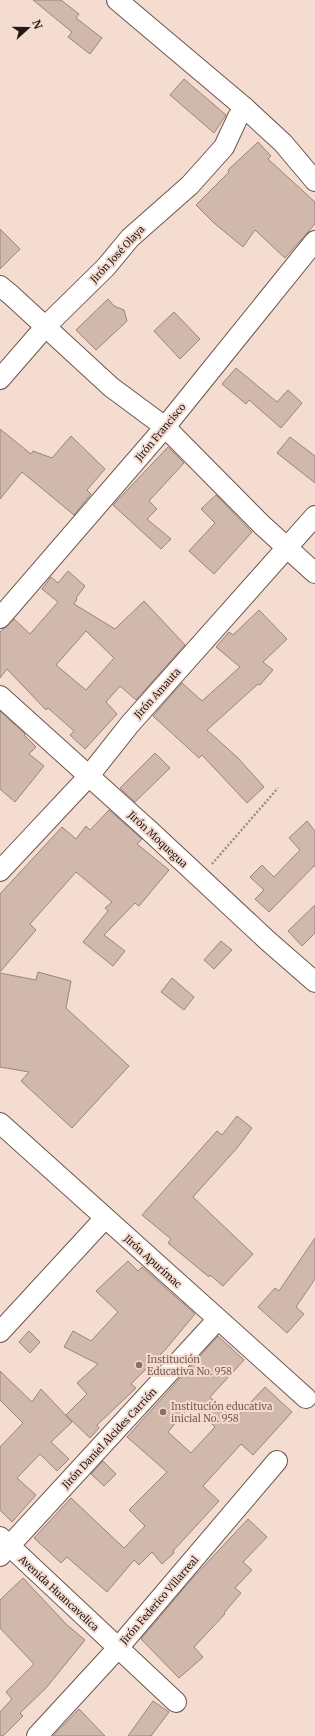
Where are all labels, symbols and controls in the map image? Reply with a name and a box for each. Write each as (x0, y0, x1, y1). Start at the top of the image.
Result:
north arrow (8, 8, 48, 48)
text: N (29, 18, 46, 31)
street label: Jirón José Olaya (87, 222, 148, 287)
street label: Jirón Francisco (132, 400, 189, 465)
street label: Jirón Amauta (131, 665, 184, 722)
street label: Jirón Moquegua (124, 808, 191, 871)
street label: Jirón Apurímac (120, 1231, 184, 1291)
place label: Institución Educativa No. 958 (147, 1353, 232, 1378)
marker: Institución Educativa No. 958 (134, 1360, 144, 1370)
street label: Jirón Daniel Alcides Carrión (59, 1385, 160, 1492)
place label: Institución educativa inicial No. 958 (171, 1400, 273, 1425)
marker: Institución educativa inicial No. 958 (158, 1407, 168, 1417)
street label: Avenida Huancavelica (15, 1552, 102, 1634)
street label: Jirón Federico Villarreal (117, 1553, 201, 1648)

